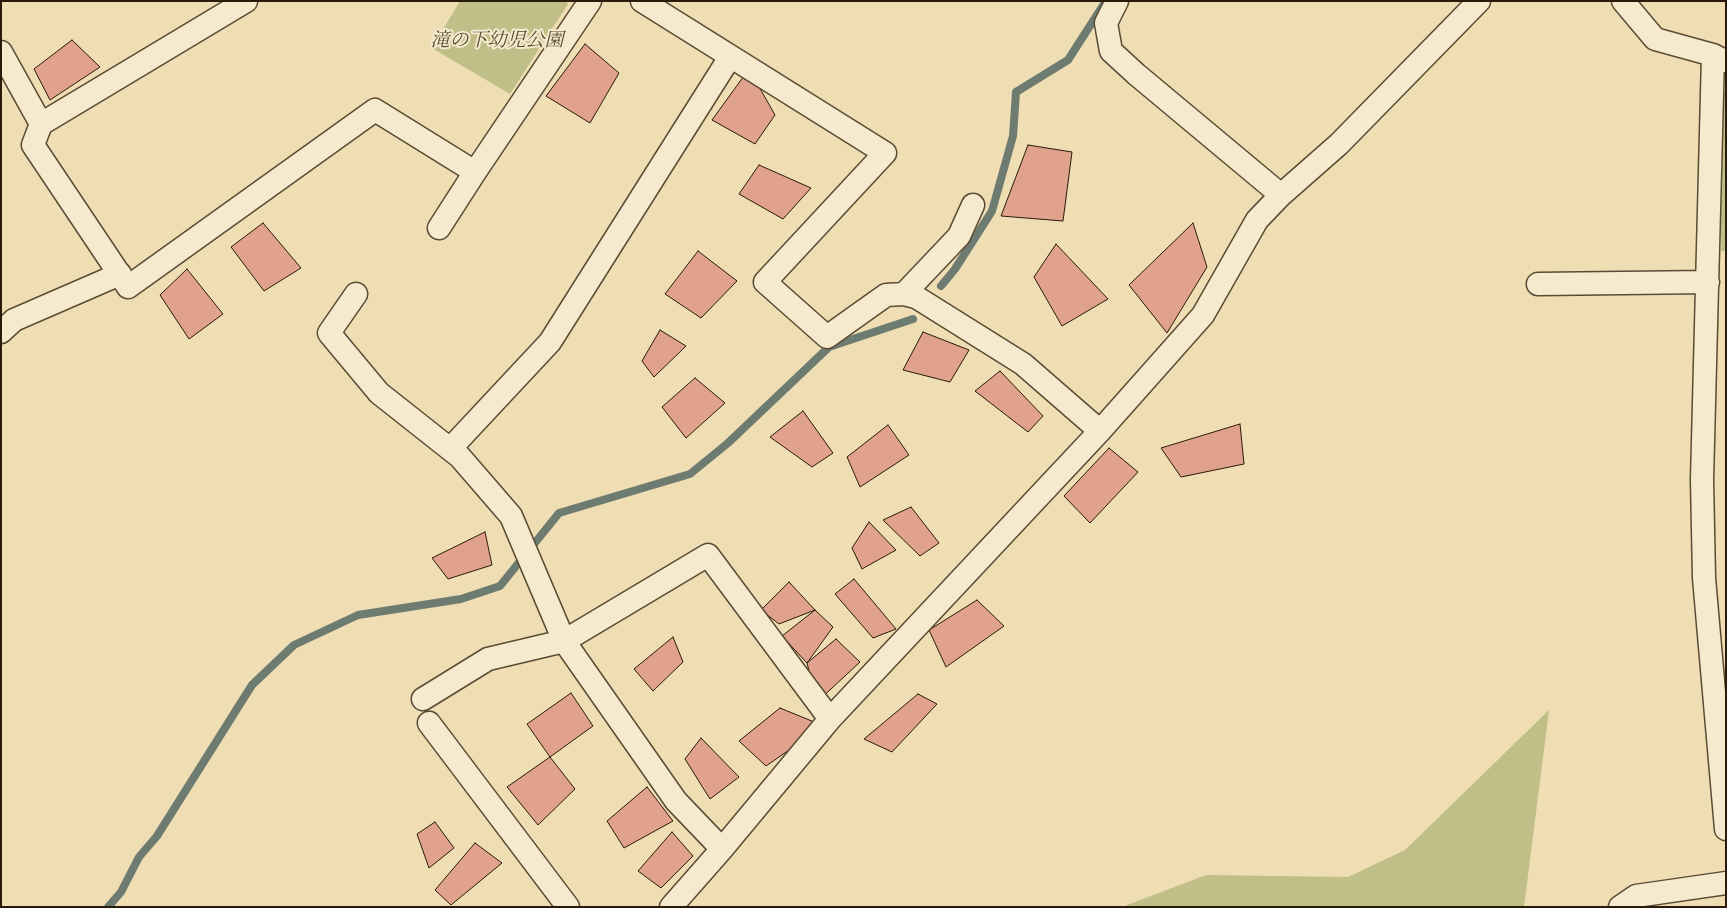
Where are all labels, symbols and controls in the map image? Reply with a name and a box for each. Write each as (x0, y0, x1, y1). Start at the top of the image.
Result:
park label: 滝の下幼児公園 (431, 30, 563, 52)

